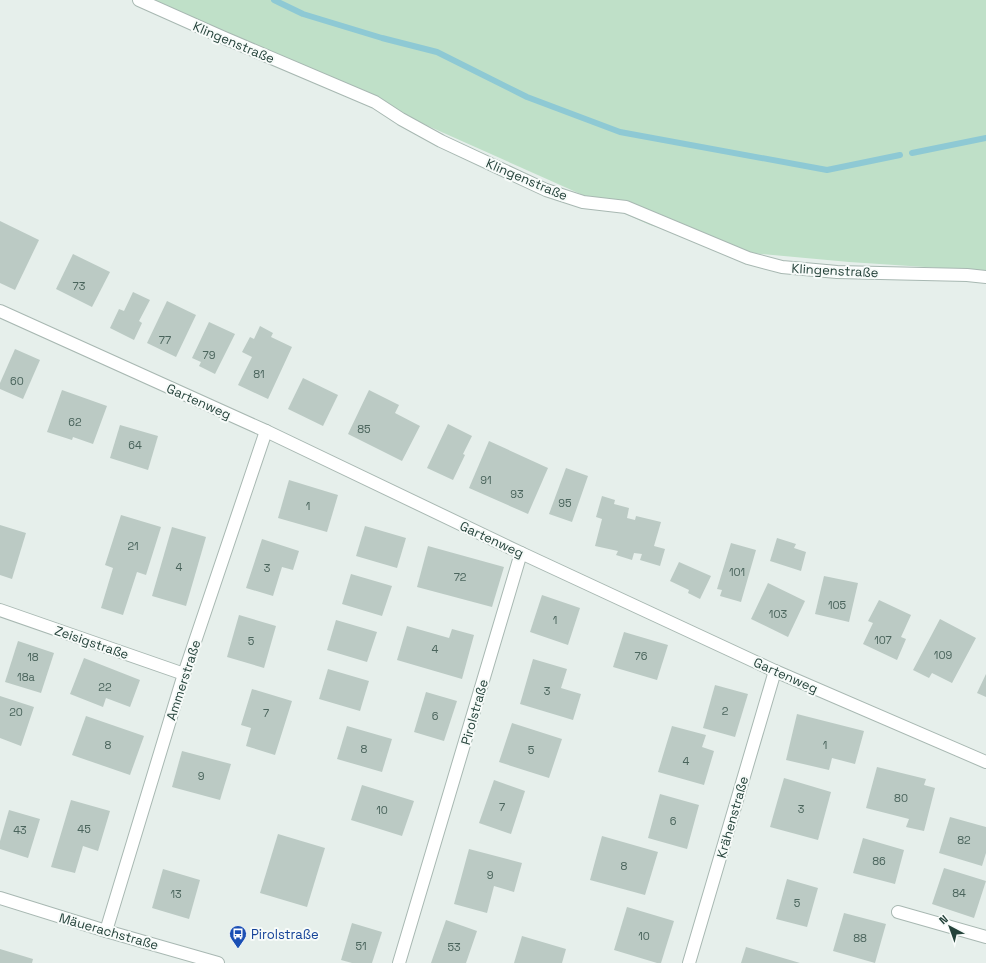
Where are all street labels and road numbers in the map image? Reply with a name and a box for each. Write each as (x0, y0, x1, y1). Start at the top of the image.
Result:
street label: Klingenstraße (190, 18, 277, 67)
street label: Klingenstraße (483, 155, 570, 204)
street label: Klingenstraße (791, 260, 879, 281)
street label: Gartenweg (164, 380, 234, 423)
street label: Gartenweg (457, 517, 526, 562)
street label: Zeisigstraße (53, 622, 131, 663)
street label: Ammerstraße (162, 638, 204, 723)
street label: Gartenweg (751, 654, 821, 697)
street label: Pirolstraße (457, 677, 492, 747)
street label: Krähenstraße (713, 774, 752, 860)
street label: Mäuerachstraße (57, 909, 161, 954)

